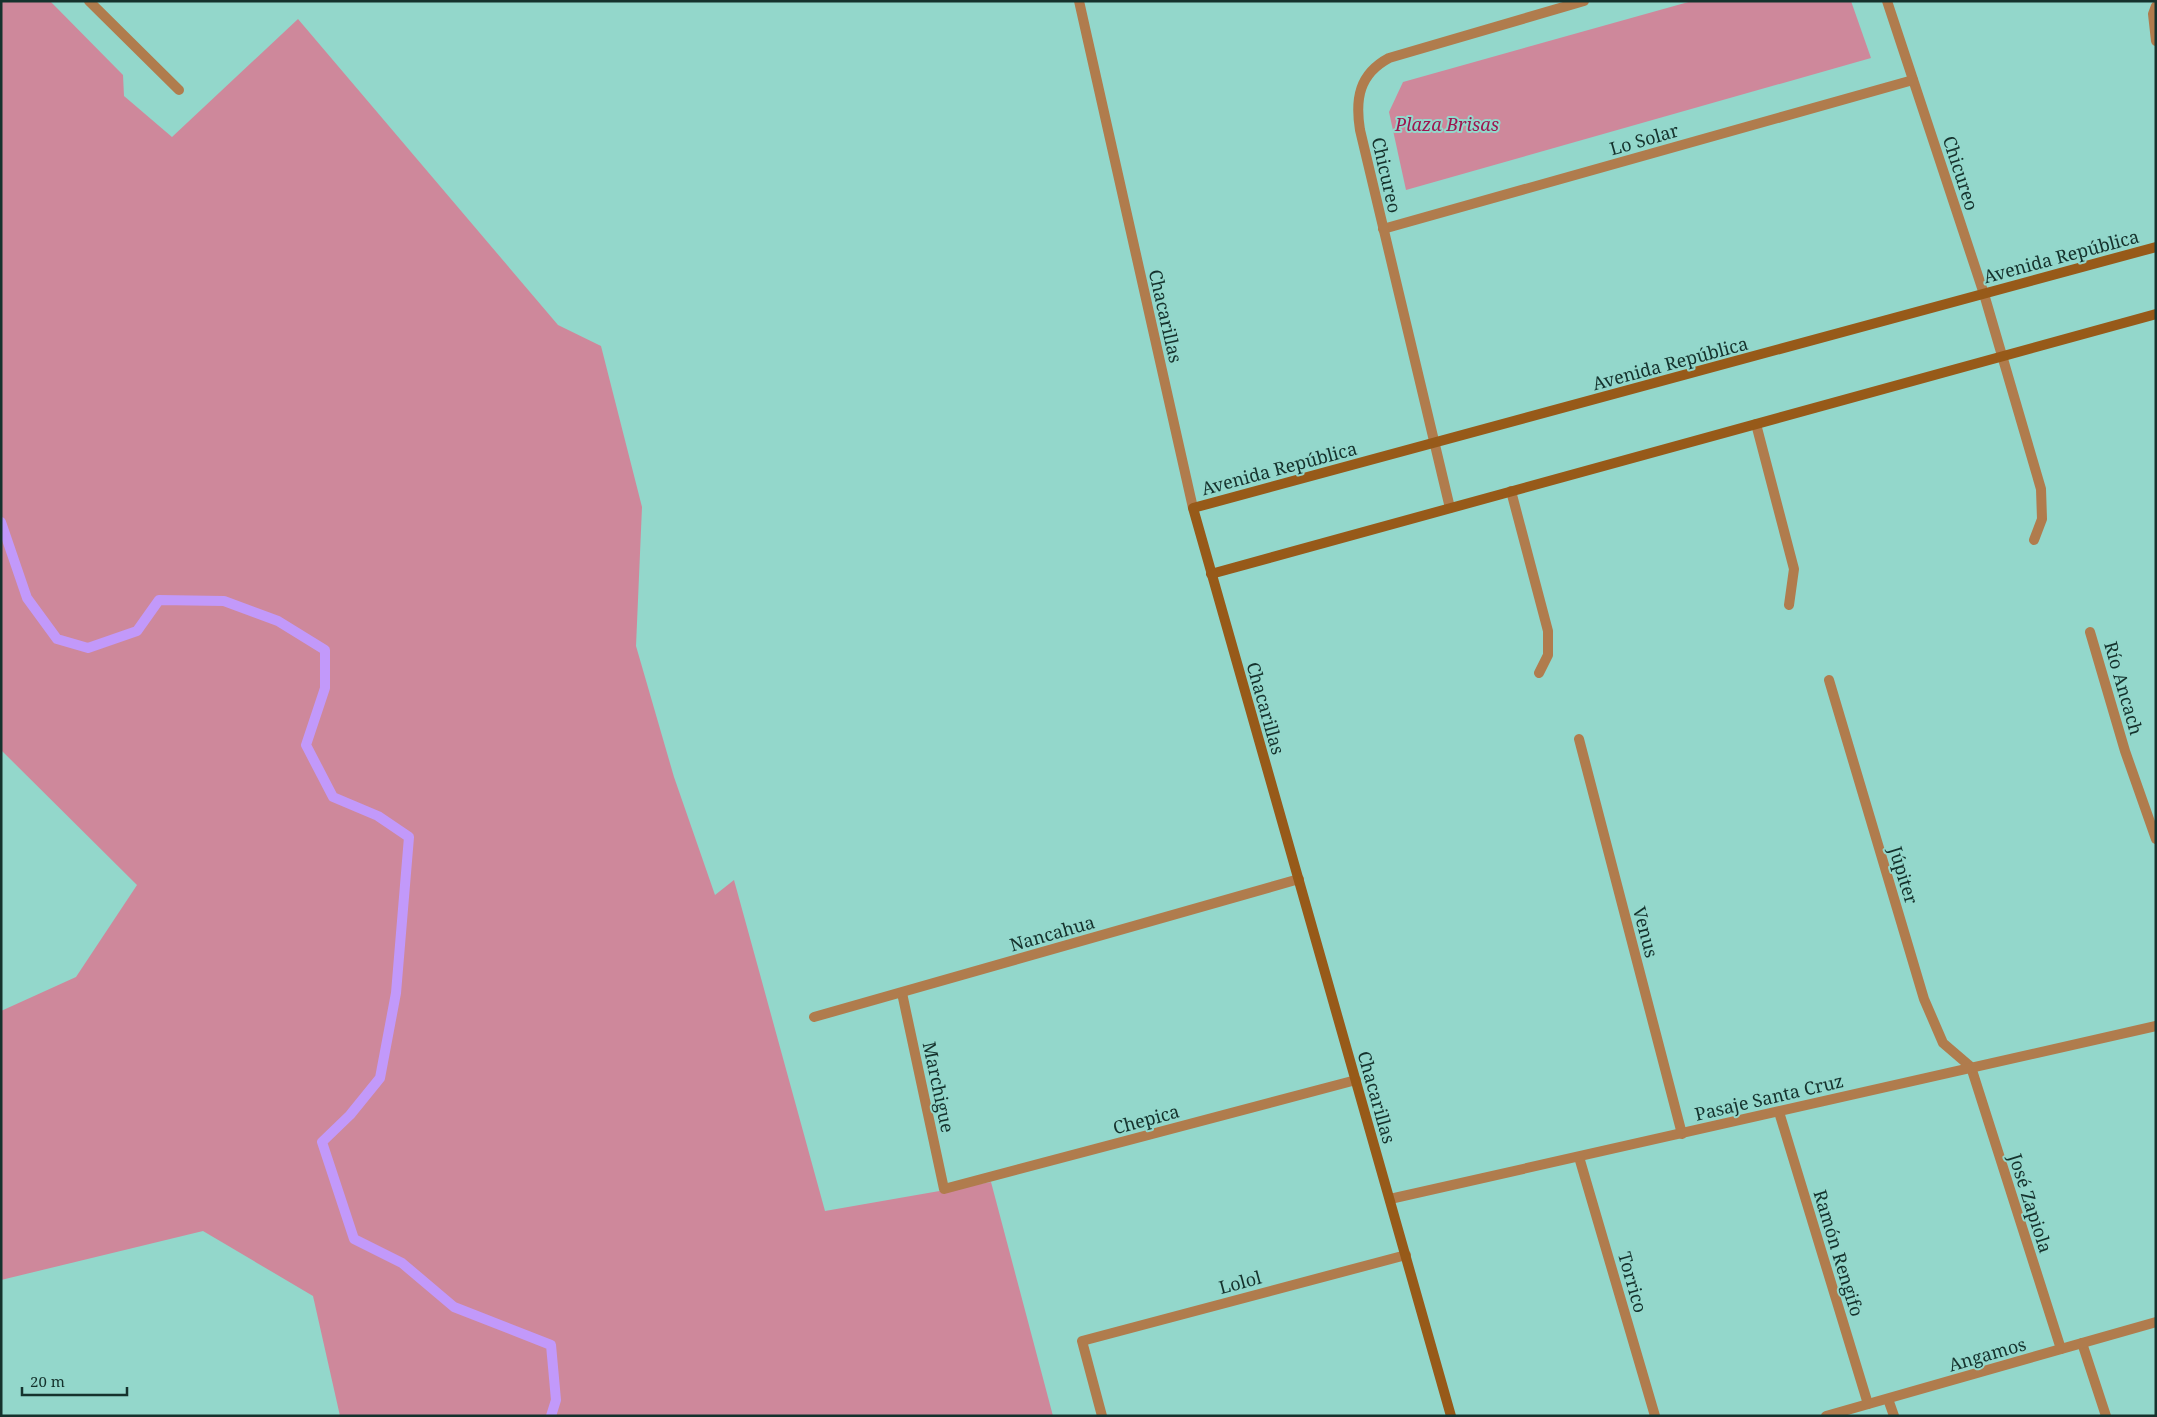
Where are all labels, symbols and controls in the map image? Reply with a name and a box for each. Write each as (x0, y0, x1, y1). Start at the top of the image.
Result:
park label: Plaza Brisas (1394, 112, 1499, 136)
street label: Lo Solar (1607, 118, 1682, 160)
street label: Chicureo (1938, 133, 1984, 213)
street label: Chicureo (1367, 135, 1407, 215)
street label: Avenida República (1981, 224, 2141, 288)
street label: Chacarillas (1144, 267, 1188, 365)
street label: Avenida República (1590, 331, 1750, 395)
street label: Avenida República (1199, 436, 1359, 500)
street label: Río Ancach (2099, 638, 2149, 738)
street label: Chacarillas (1241, 659, 1291, 757)
street label: Júpiter (1884, 842, 1924, 907)
street label: Venus (1628, 904, 1664, 960)
street label: Nancahua (1007, 909, 1097, 957)
street label: Marchigue (918, 1039, 960, 1135)
street label: Chacarillas (1352, 1048, 1402, 1146)
street label: Pasaje Santa Cruz (1692, 1068, 1846, 1126)
street label: Chepica (1110, 1099, 1182, 1139)
street label: José Zapiola (2003, 1149, 2058, 1256)
street label: Ramón Rengifo (1808, 1187, 1870, 1319)
street label: Torrico (1613, 1249, 1653, 1315)
street label: Lolol (1216, 1265, 1264, 1299)
street label: Angamos (1945, 1331, 2029, 1377)
scale bar (22, 1364, 128, 1396)
text: 20 m (30, 1371, 65, 1391)

